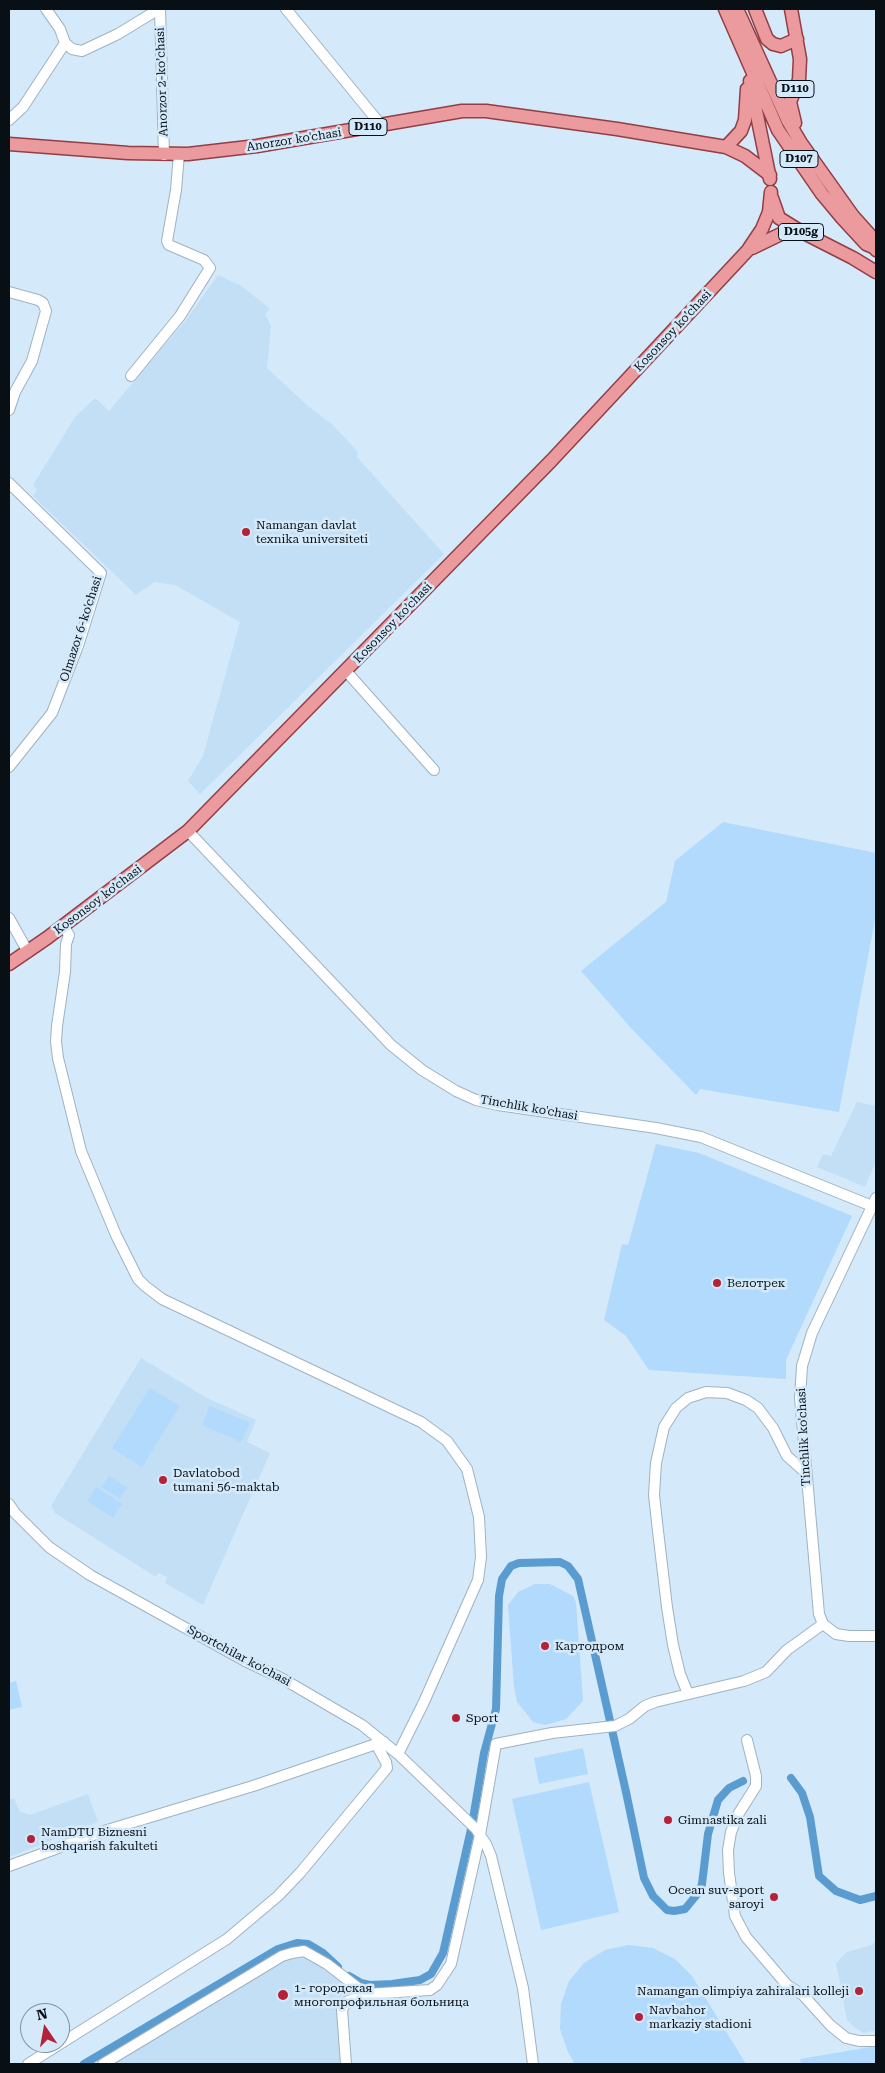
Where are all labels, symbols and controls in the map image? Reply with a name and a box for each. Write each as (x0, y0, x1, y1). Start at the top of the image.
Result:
street label: Аnorzor 2-koʼchasi (153, 27, 171, 137)
road number: D110 (776, 80, 814, 98)
road number: D110 (349, 118, 387, 136)
street label: Anorzor ko'chasi (245, 125, 343, 155)
road number: D107 (780, 150, 818, 168)
road number: D105g (778, 223, 824, 240)
street label: Kosonsoy ko’chasi (631, 287, 715, 375)
place label: Namangan davlat texnika universiteti (256, 518, 368, 546)
marker: Namangan davlat texnika universiteti (240, 526, 252, 538)
street label: Olmazor 6-ko'chasi (57, 574, 105, 684)
street label: Kosonsoy ko’chasi (351, 580, 435, 666)
street label: Kosonsoy ko’chasi (51, 862, 145, 938)
street label: Tinchlik ko'chasi (479, 1092, 579, 1124)
place label: Велотрек (727, 1276, 785, 1290)
marker: Велотрек (711, 1277, 723, 1289)
street label: Tinchlik ko'chasi (794, 1387, 814, 1487)
place label: Davlatobod tumani 56-maktab (173, 1466, 279, 1494)
marker: Davlatobod tumani 56-maktab (157, 1474, 169, 1486)
street label: Sportchilar ko'chasi (185, 1623, 293, 1689)
place label: Картодром (555, 1639, 624, 1653)
marker: Картодром (539, 1640, 551, 1652)
place label: Sport (466, 1711, 498, 1725)
marker: Sport (450, 1712, 462, 1724)
place label: Gimnastika zali (678, 1813, 767, 1827)
marker: Gimnastika zali (662, 1814, 674, 1826)
place label: NamDTU Biznesni boshqarish fakulteti (41, 1825, 158, 1853)
marker: NamDTU Biznesni boshqarish fakulteti (25, 1833, 37, 1845)
place label: Ocean suv-sport saroyi (668, 1883, 764, 1911)
marker: Ocean suv-sport saroyi (768, 1891, 780, 1903)
place label: 1- городская многопрофильная больница (294, 1981, 469, 2009)
place label: Namangan olimpiya zahiralari kolleji (637, 1984, 849, 1998)
marker: Namangan olimpiya zahiralari kolleji (853, 1985, 865, 1997)
marker: 1- городская многопрофильная больница (276, 1988, 290, 2002)
north arrow (20, 2003, 70, 2053)
place label: Navbahor markaziy stadioni (649, 2003, 752, 2031)
text: N (35, 2005, 49, 2023)
marker: Navbahor markaziy stadioni (633, 2011, 645, 2023)

